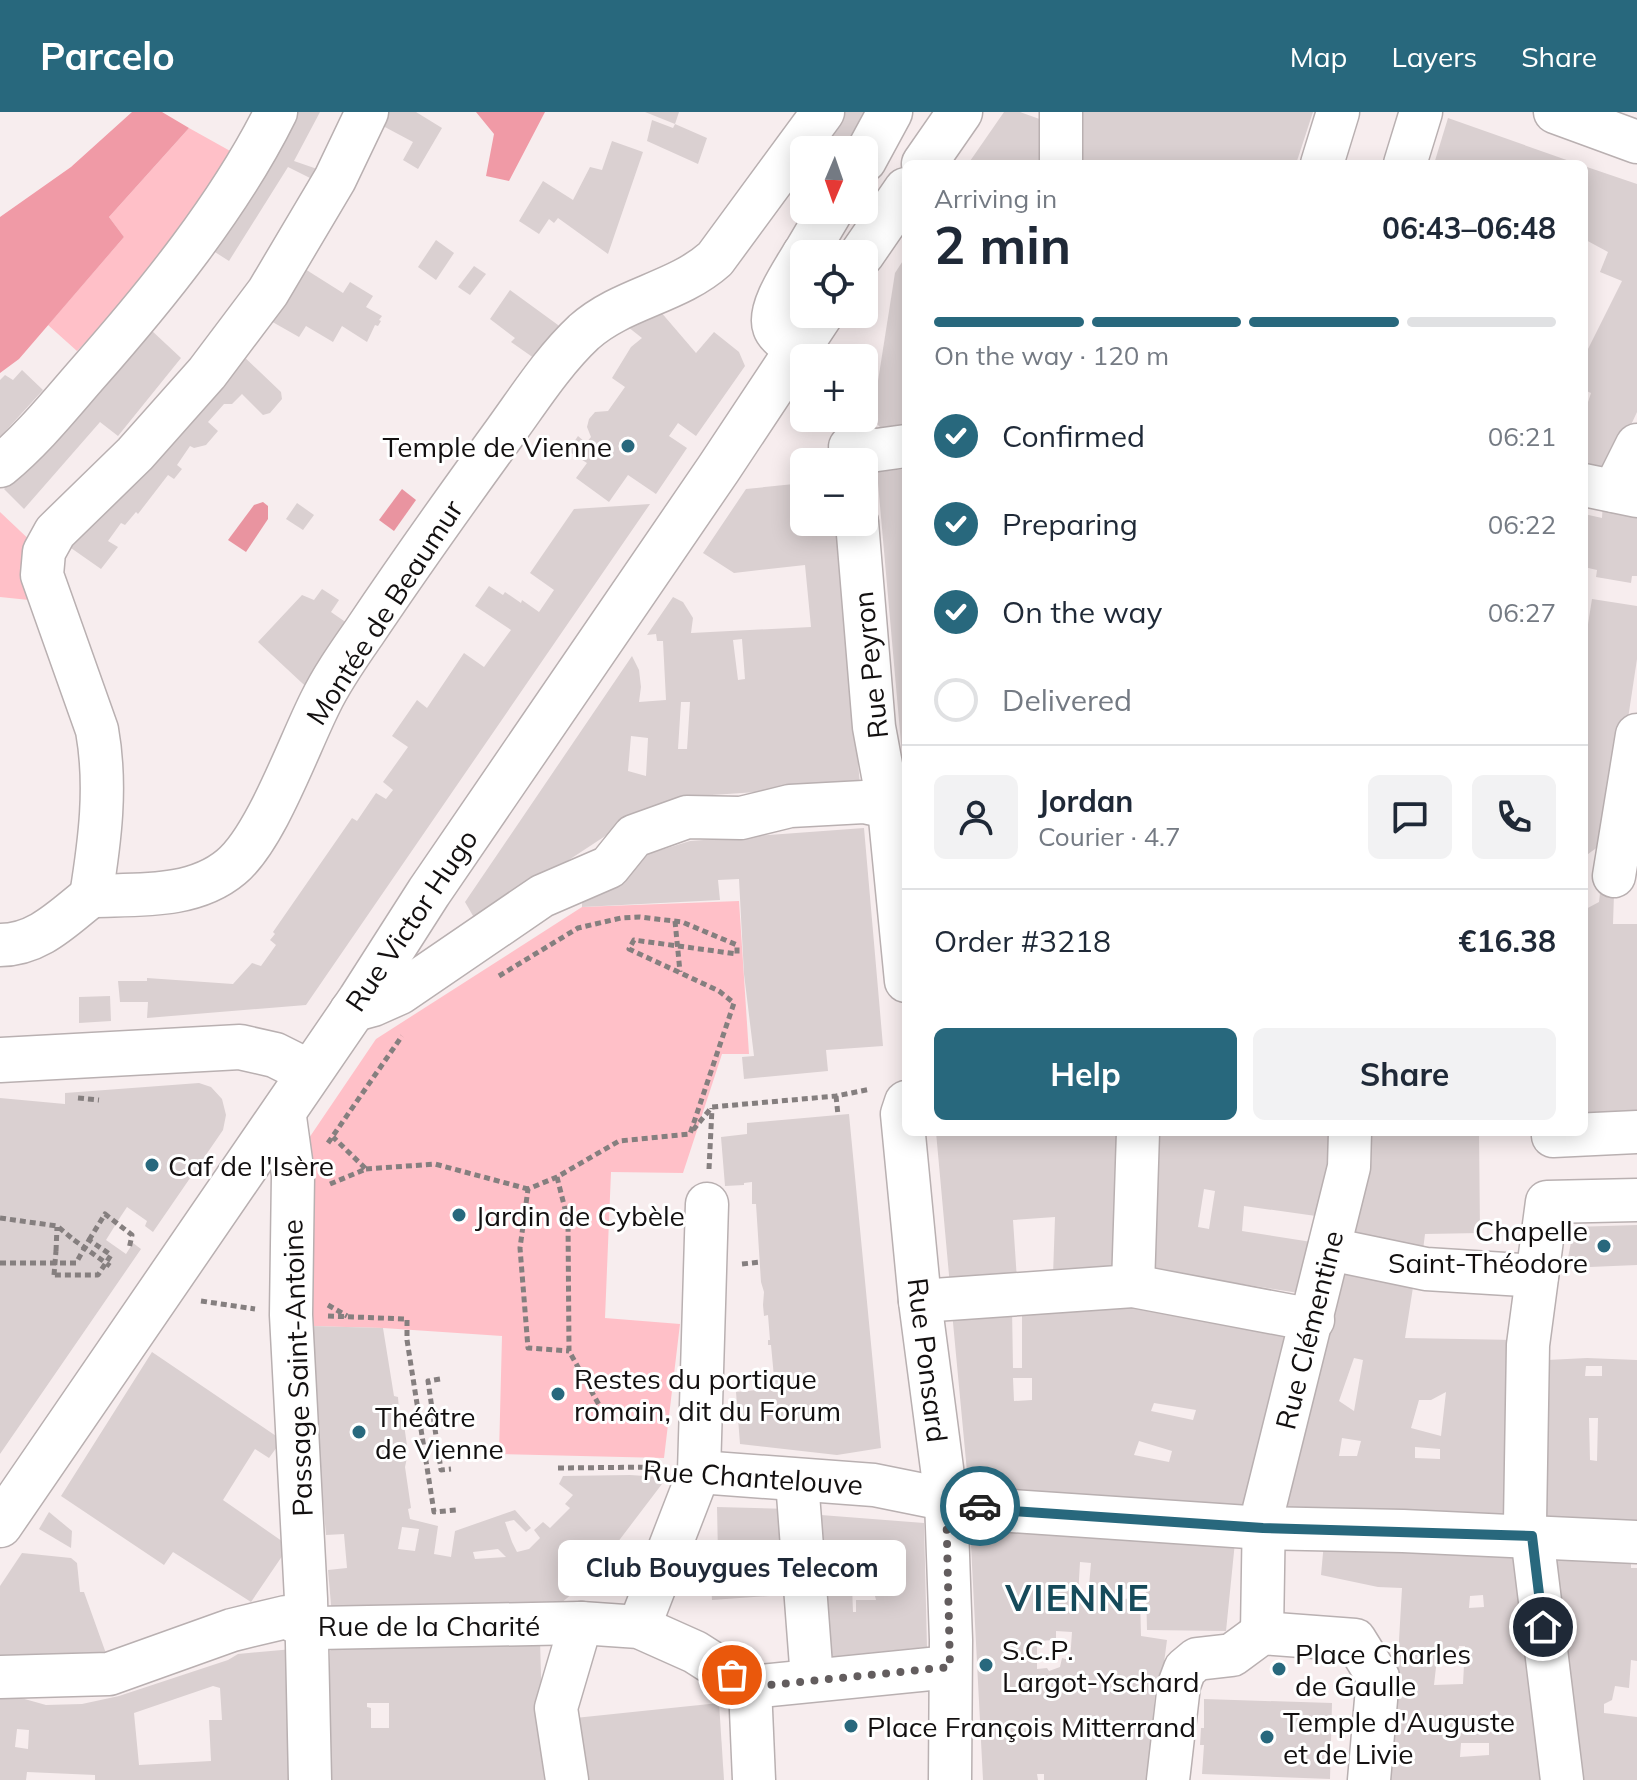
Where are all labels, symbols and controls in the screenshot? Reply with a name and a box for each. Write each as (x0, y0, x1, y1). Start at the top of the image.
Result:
text: Parcelo (40, 32, 175, 80)
text: Map (1290, 39, 1347, 74)
text: Layers (1391, 39, 1477, 74)
text: Share (1521, 39, 1597, 74)
north arrow (790, 136, 878, 224)
map controls (790, 136, 878, 536)
text: Arriving in (934, 182, 1057, 215)
text: 06:43–06:48 (1382, 209, 1556, 247)
text: 2 min (934, 212, 1071, 277)
button: locate (790, 240, 878, 328)
text: On the way · 120 m (934, 339, 1169, 372)
button: + (790, 344, 878, 432)
icon: check (934, 414, 978, 458)
text: Confirmed (1002, 417, 1145, 455)
text: 06:21 (1488, 420, 1556, 453)
place label: Temple de Vienne (383, 429, 612, 464)
marker: Temple de Vienne (619, 437, 637, 455)
button: − (790, 448, 878, 536)
street label: Montée de Beaumur (298, 492, 470, 731)
icon: check (934, 502, 978, 546)
text: Preparing (1002, 505, 1138, 543)
text: 06:22 (1488, 508, 1556, 541)
street label: Rue Peyron (845, 590, 895, 740)
icon: check (934, 590, 978, 634)
text: On the way (1002, 593, 1162, 631)
text: 06:27 (1488, 596, 1556, 629)
text: Delivered (1002, 681, 1132, 719)
button: person (934, 775, 1018, 859)
button: chat (1368, 775, 1452, 859)
button: phone (1472, 775, 1556, 859)
text: Jordan (1038, 782, 1133, 820)
text: Courier · 4.7 (1038, 820, 1181, 853)
street label: Rue Victor Hugo (337, 822, 485, 1018)
text: Order #3218 (934, 922, 1111, 960)
text: €16.38 (1459, 922, 1556, 960)
button: Help (934, 1028, 1237, 1120)
button: Share (1253, 1028, 1556, 1120)
place label: Caf de l'Isère (168, 1148, 334, 1183)
marker: Caf de l'Isère (143, 1156, 161, 1174)
place label: Jardin de Cybèle (475, 1198, 685, 1233)
marker: Jardin de Cybèle (450, 1206, 468, 1224)
place label: Chapelle Saint-Théodore (1388, 1213, 1588, 1280)
street label: Passage Saint-Antoine (274, 1219, 320, 1517)
street label: Rue Clémentine (1267, 1227, 1351, 1433)
marker: Chapelle Saint-Théodore (1595, 1237, 1613, 1255)
street label: Rue Ponsard (901, 1276, 955, 1444)
place label: Restes du portique romain, dit du Forum (574, 1361, 841, 1428)
marker: Restes du portique romain, dit du Forum (549, 1385, 567, 1403)
place label: Théâtre de Vienne (375, 1399, 504, 1466)
marker: Théâtre de Vienne (350, 1423, 368, 1441)
street label: Rue Chantelouve (642, 1452, 864, 1502)
courier (940, 1466, 1020, 1546)
icon: car (958, 1484, 1002, 1528)
callout: Club Bouygues Telecom (558, 1539, 906, 1595)
text: Club Bouygues Telecom (585, 1551, 879, 1584)
district label: VIENNE (1004, 1575, 1151, 1620)
pin (1509, 1593, 1577, 1661)
icon: home (1521, 1605, 1565, 1649)
street label: Rue de la Charité (318, 1608, 540, 1643)
place label: S.C.P. Largot-Yschard (1002, 1632, 1199, 1699)
place label: Place Charles de Gaulle (1295, 1636, 1471, 1703)
pin (698, 1641, 766, 1709)
icon: bag (710, 1653, 754, 1697)
marker: S.C.P. Largot-Yschard (977, 1656, 995, 1674)
marker: Place Charles de Gaulle (1270, 1660, 1288, 1678)
place label: Temple d'Auguste et de Livie (1283, 1704, 1515, 1771)
place label: Place François Mitterrand (867, 1709, 1196, 1744)
marker: Place François Mitterrand (842, 1717, 860, 1735)
marker: Temple d'Auguste et de Livie (1258, 1728, 1276, 1746)

